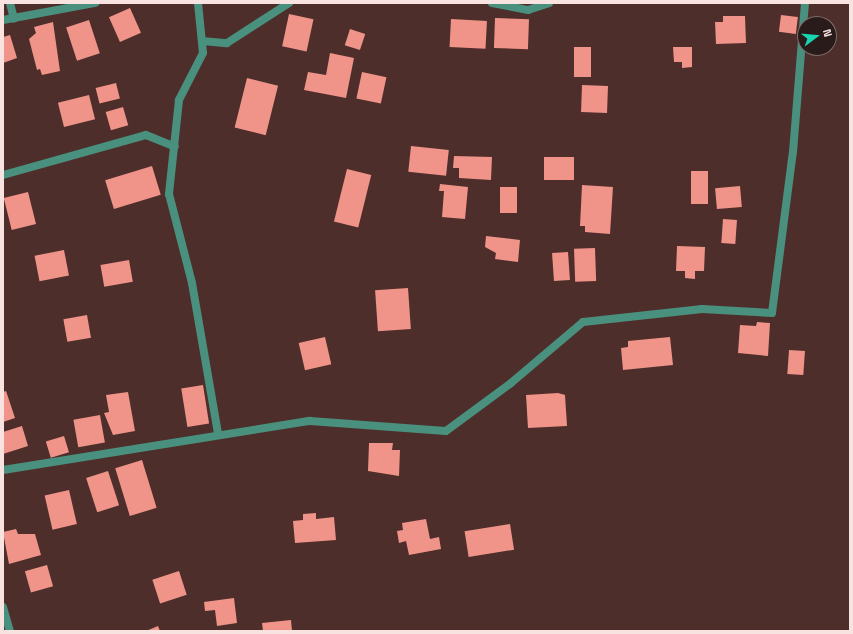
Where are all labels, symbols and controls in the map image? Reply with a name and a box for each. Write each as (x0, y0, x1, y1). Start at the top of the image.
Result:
north arrow (797, 16, 837, 56)
text: N (820, 27, 835, 38)

